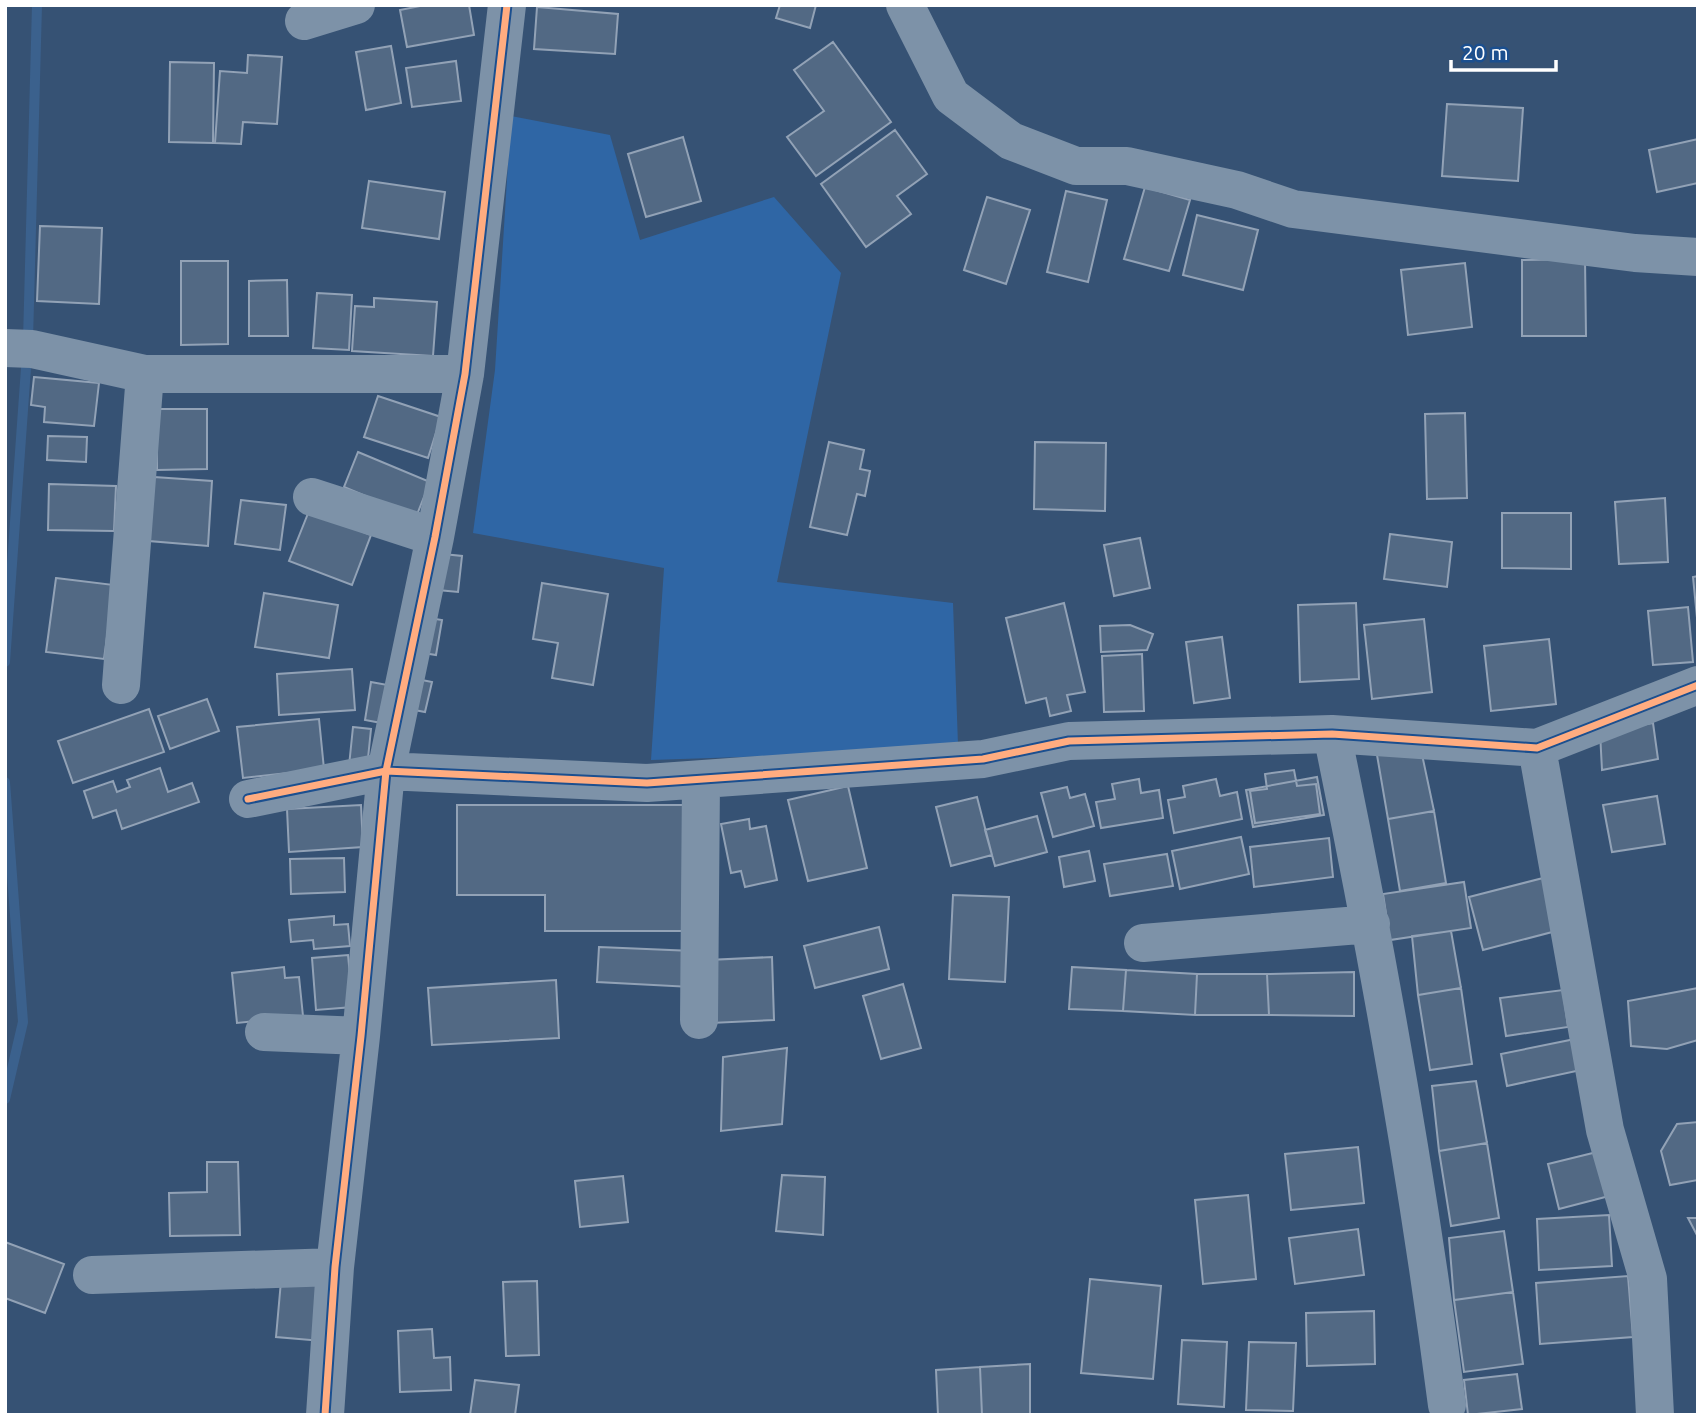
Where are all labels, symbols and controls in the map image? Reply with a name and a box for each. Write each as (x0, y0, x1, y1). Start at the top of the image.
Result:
scale bar (1451, 28, 1556, 72)
text: 20 m (1462, 40, 1509, 64)

